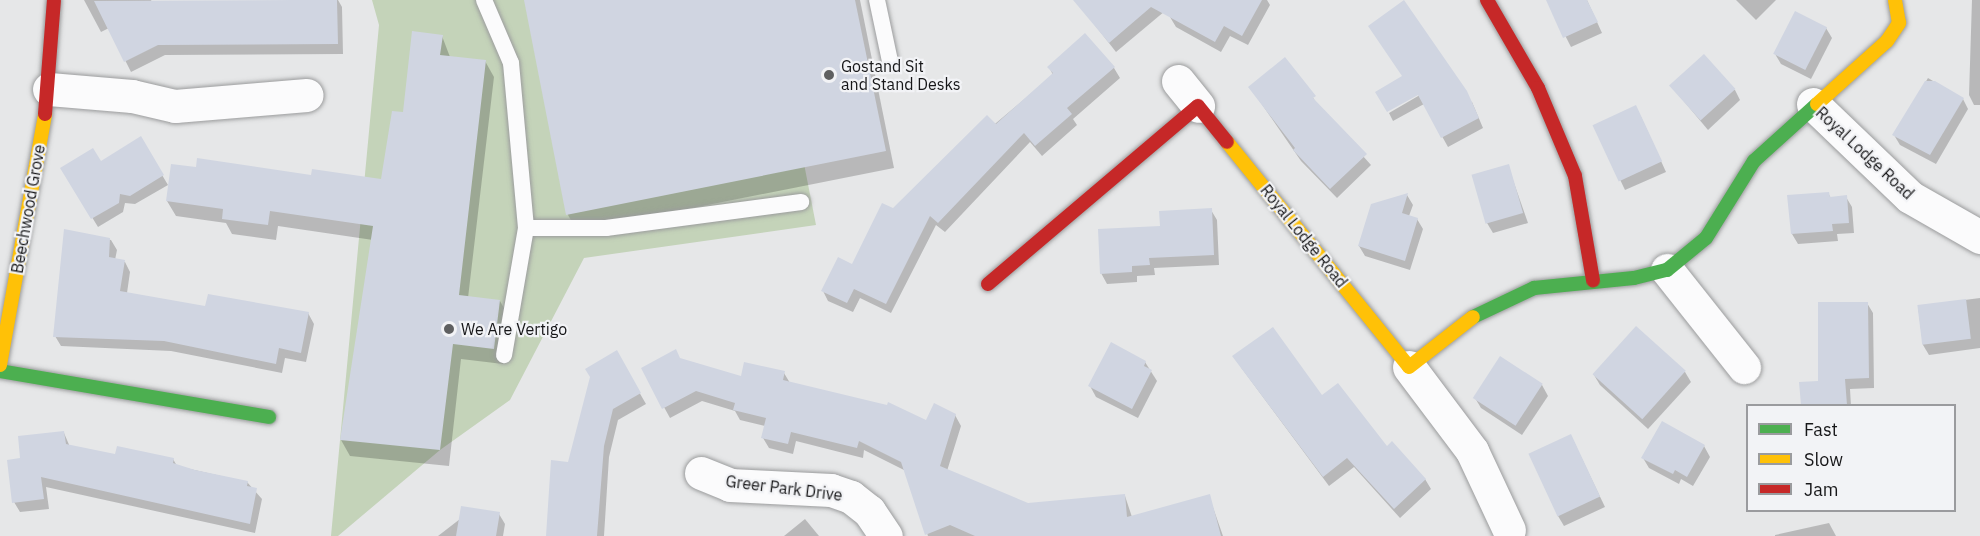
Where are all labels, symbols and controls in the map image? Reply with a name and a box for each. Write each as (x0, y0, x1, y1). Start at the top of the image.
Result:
place label: Gostand Sit and Stand Desks (841, 56, 961, 94)
marker: Gostand Sit and Stand Desks (822, 68, 836, 82)
street label: Royal Lodge Road (1812, 103, 1918, 203)
street label: Beechwood Grove (7, 143, 49, 275)
street label: Royal Lodge Road (1257, 181, 1351, 291)
place label: We Are Vertigo (461, 319, 567, 339)
marker: We Are Vertigo (442, 322, 456, 336)
legend (1746, 404, 1956, 512)
text: Fast (1804, 418, 1838, 441)
text: Slow (1804, 448, 1843, 471)
street label: Greer Park Drive (725, 471, 843, 505)
text: Jam (1804, 478, 1839, 501)

